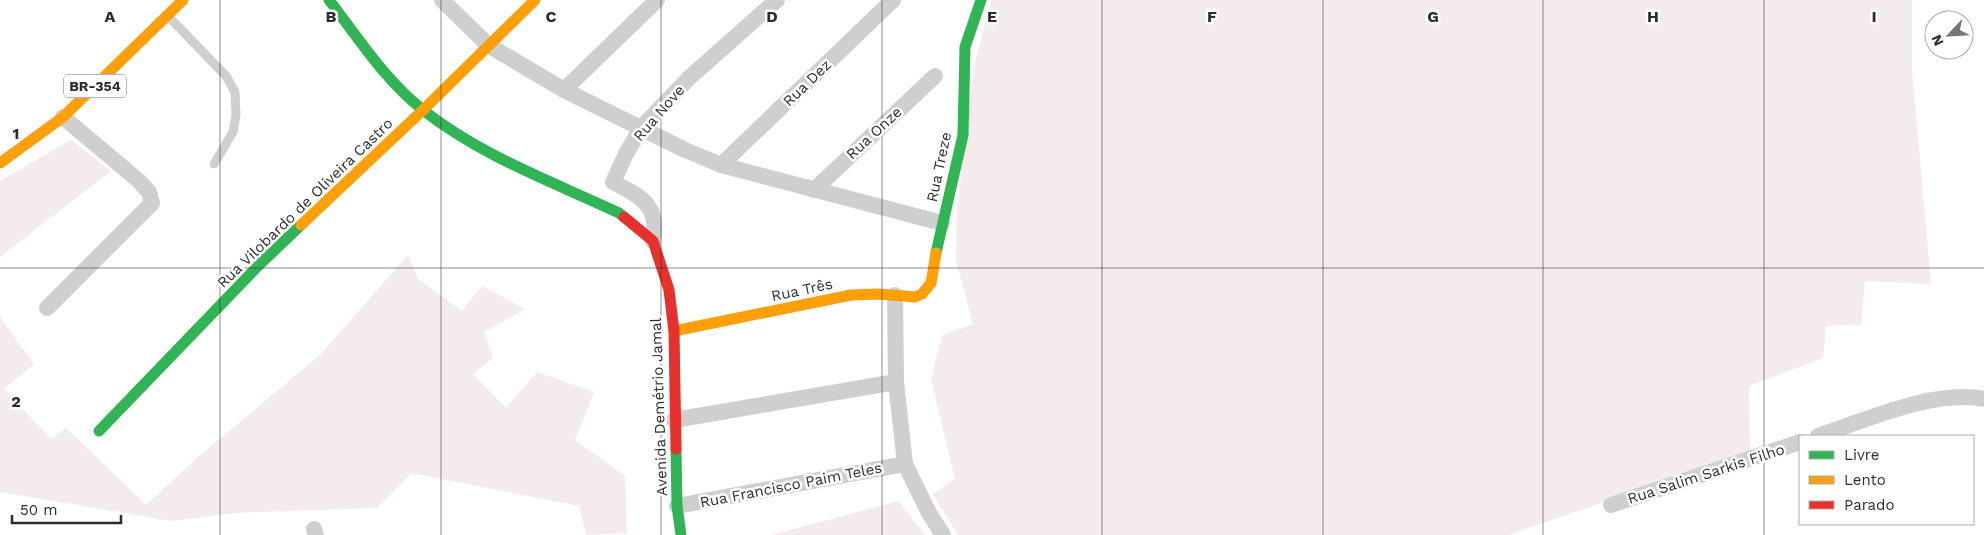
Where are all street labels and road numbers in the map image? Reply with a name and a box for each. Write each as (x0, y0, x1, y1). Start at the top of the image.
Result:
street label: Rua Dez (779, 56, 835, 110)
road number: BR-354 (64, 74, 126, 98)
street label: Rua Nove (630, 81, 688, 145)
street label: Rua Onze (843, 103, 905, 163)
street label: Rua Vilobardo de Oliveira Castro (214, 114, 396, 292)
street label: Rua Treze (923, 130, 955, 204)
street label: Rua Três (770, 275, 834, 305)
street label: Avenida Demétrio Jamal (647, 317, 671, 496)
street label: Rua Salim Sarkis Filho (1625, 440, 1787, 508)
street label: Rua Francisco Paim Teles (698, 458, 884, 512)

